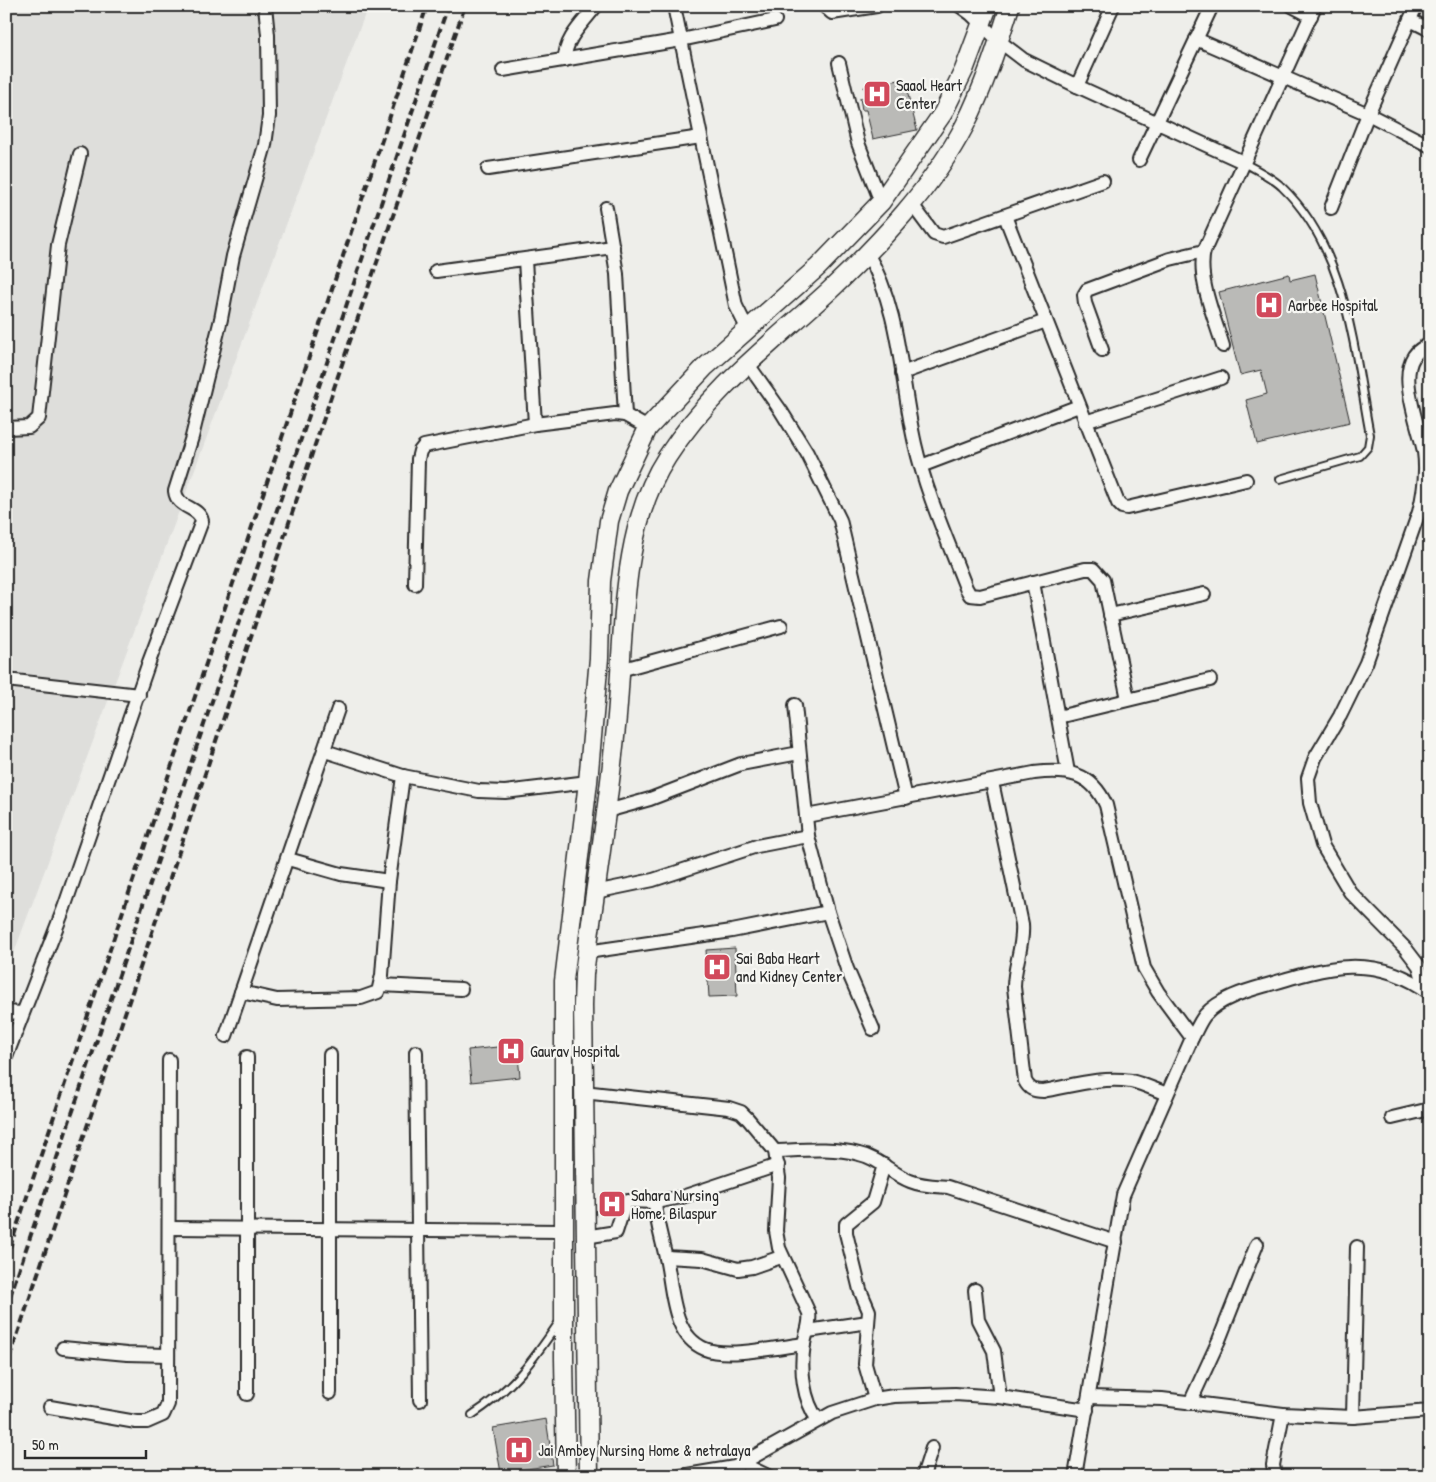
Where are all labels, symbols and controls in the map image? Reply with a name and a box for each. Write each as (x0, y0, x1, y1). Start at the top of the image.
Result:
place label: Saaol Heart Center (896, 74, 963, 114)
hospital icon: Saaol Heart Center (862, 79, 892, 109)
hospital icon: Aarbee Hospital (1254, 290, 1284, 320)
place label: Aarbee Hospital (1288, 294, 1379, 316)
place label: Sai Baba Heart and Kidney Center (736, 947, 842, 987)
hospital icon: Sai Baba Heart and Kidney Center (702, 952, 732, 982)
hospital icon: Gaurav Hospital (496, 1036, 526, 1066)
place label: Gaurav Hospital (530, 1040, 620, 1062)
place label: Sahara Nursing Home, Bilaspur (631, 1184, 719, 1224)
hospital icon: Sahara Nursing Home, Bilaspur (597, 1189, 627, 1219)
scale bar (25, 1427, 146, 1459)
text: 50 m (32, 1434, 59, 1455)
hospital icon: Jai Ambey Nursing Home & netralaya (504, 1435, 534, 1465)
place label: Jai Ambey Nursing Home & netralaya (538, 1439, 751, 1461)

